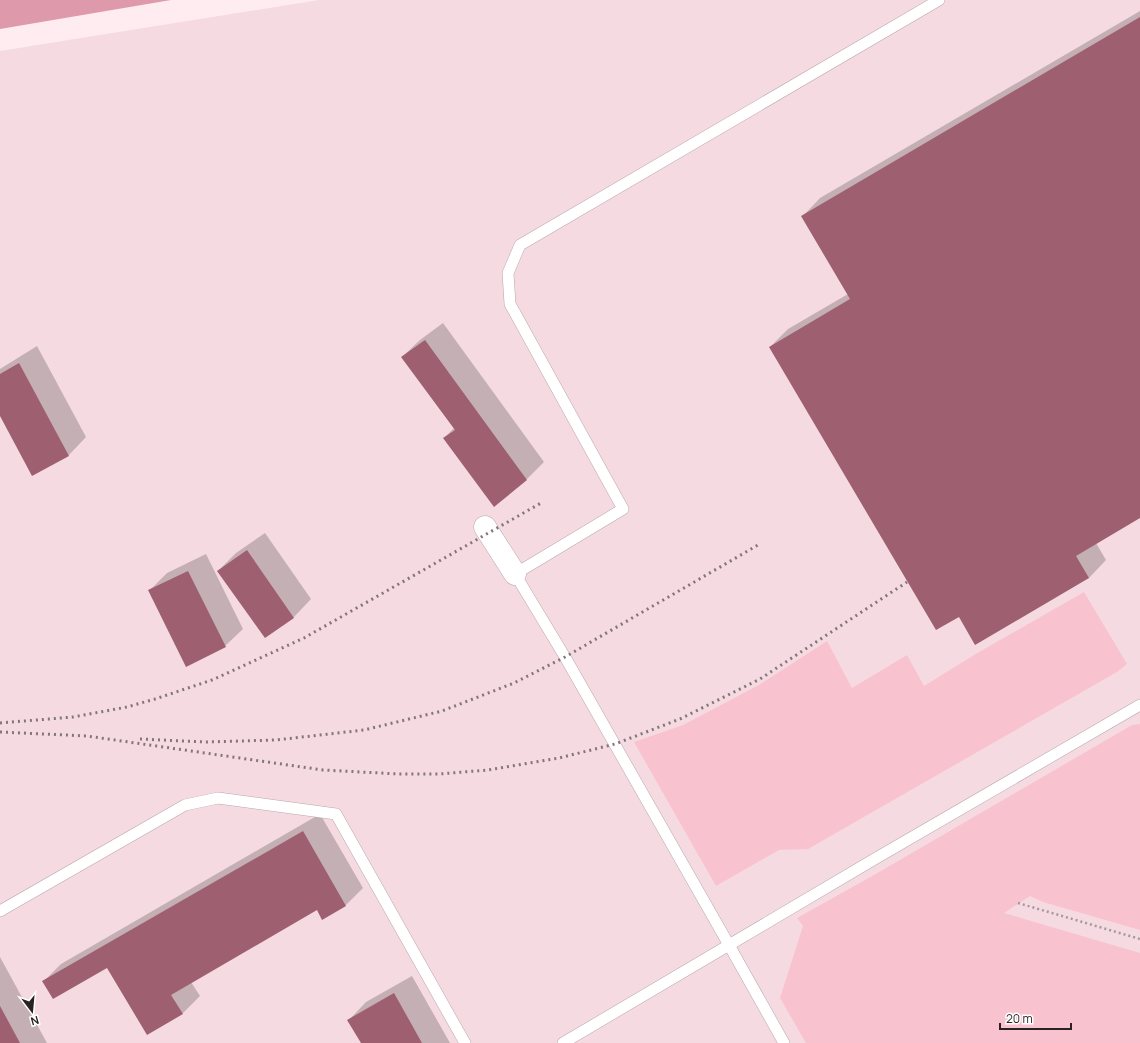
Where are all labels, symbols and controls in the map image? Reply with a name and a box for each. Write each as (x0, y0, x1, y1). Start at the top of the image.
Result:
north arrow (12, 991, 52, 1031)
scale bar (1000, 1005, 1071, 1031)
text: 20 m (1006, 1010, 1033, 1027)
text: N (29, 1013, 41, 1029)

